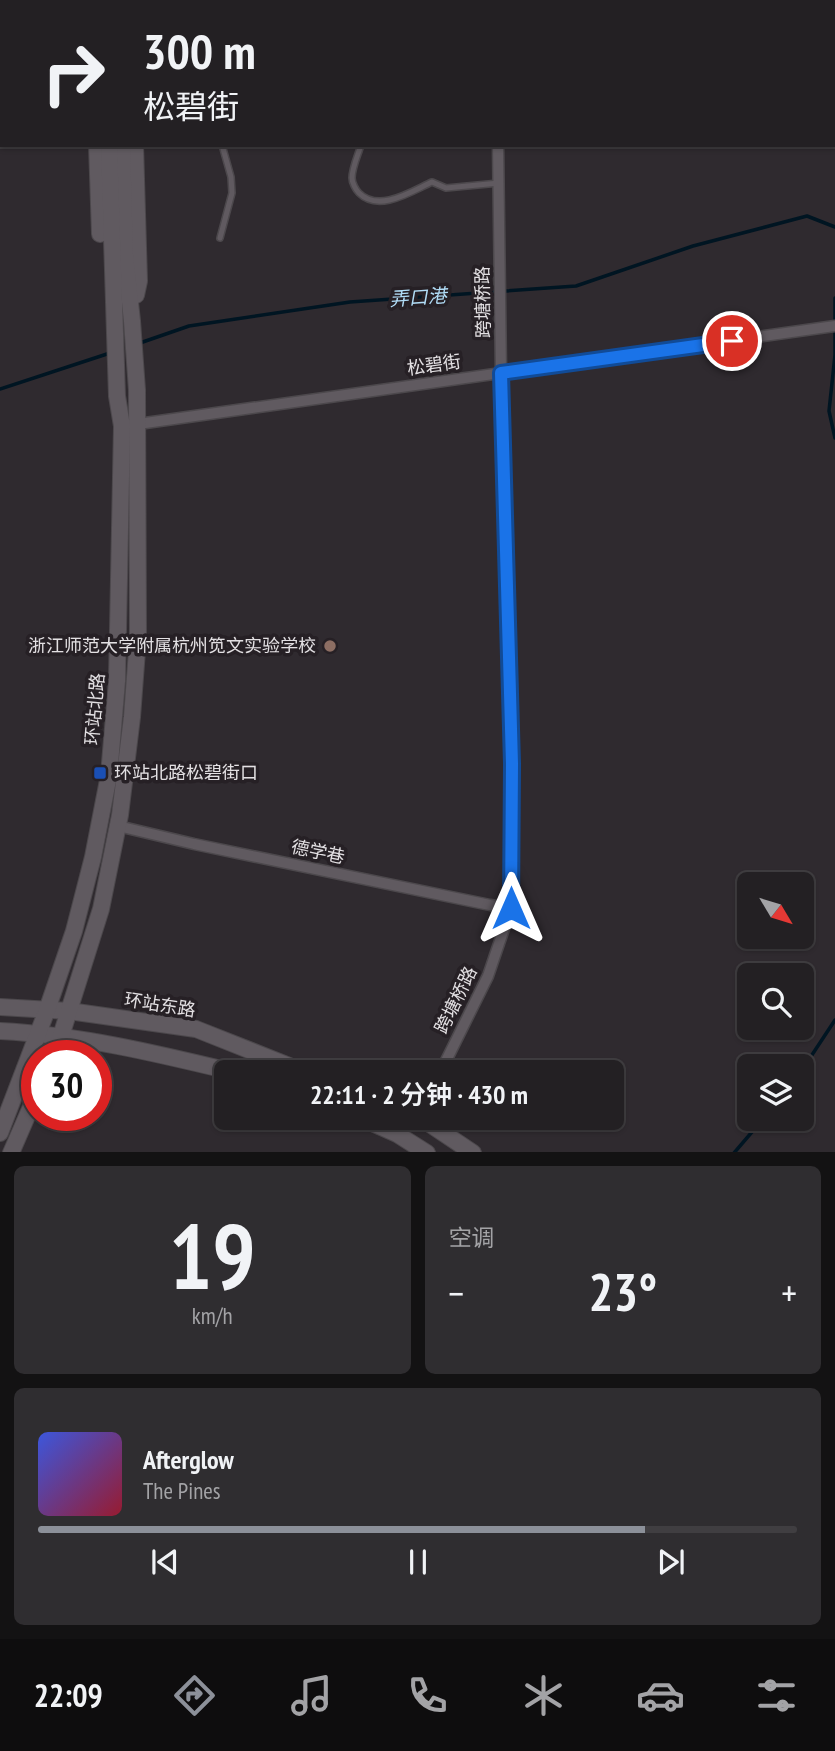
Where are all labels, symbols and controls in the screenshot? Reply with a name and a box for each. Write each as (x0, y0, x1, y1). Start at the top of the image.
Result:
text: 300 m (143, 19, 256, 83)
icon: right (28, 28, 119, 119)
text: 松碧街 (143, 85, 239, 127)
street label: 跨塘桥路 (470, 266, 495, 338)
water label: 弄口港 (389, 283, 450, 311)
pin (702, 311, 762, 371)
icon: arrive (713, 322, 751, 360)
street label: 松碧街 (406, 349, 462, 380)
place label: 浙江师范大学附属杭州笕文实验学校 (28, 634, 316, 657)
marker: 浙江师范大学附属杭州笕文实验学校 (322, 638, 338, 654)
street label: 环站北路 (80, 672, 109, 746)
place label: 环站北路松碧街口 (114, 761, 258, 784)
marker: 环站北路松碧街口 (92, 765, 108, 781)
street label: 德学巷 (289, 835, 347, 868)
position arrow (474, 871, 548, 945)
north arrow (737, 872, 814, 948)
map controls (737, 872, 814, 1131)
street label: 跨塘桥路 (429, 962, 482, 1037)
button: search (737, 963, 814, 1040)
street label: 环站东路 (123, 988, 197, 1021)
speed limit sign: 30 (21, 1040, 112, 1131)
button: layers (737, 1054, 814, 1131)
text: 22:11 · 2 分钟 · 430 m (310, 1078, 528, 1111)
text: 19 (169, 1196, 256, 1314)
text: 空调 (449, 1223, 495, 1252)
text: 23° (588, 1258, 657, 1325)
text: − (449, 1268, 464, 1317)
text: + (781, 1268, 797, 1317)
text: km/h (192, 1301, 233, 1330)
text: Afterglow (143, 1443, 234, 1476)
text: The Pines (143, 1476, 221, 1505)
icon: previous (146, 1543, 184, 1581)
icon: pause (399, 1543, 437, 1581)
icon: next (652, 1543, 690, 1581)
icon: directions (170, 1671, 219, 1720)
icon: music (287, 1671, 336, 1720)
icon: phone (403, 1671, 452, 1720)
icon: climate (519, 1671, 568, 1720)
icon: car (636, 1671, 685, 1720)
icon: filters (752, 1671, 801, 1720)
text: 22:09 (34, 1674, 103, 1716)

